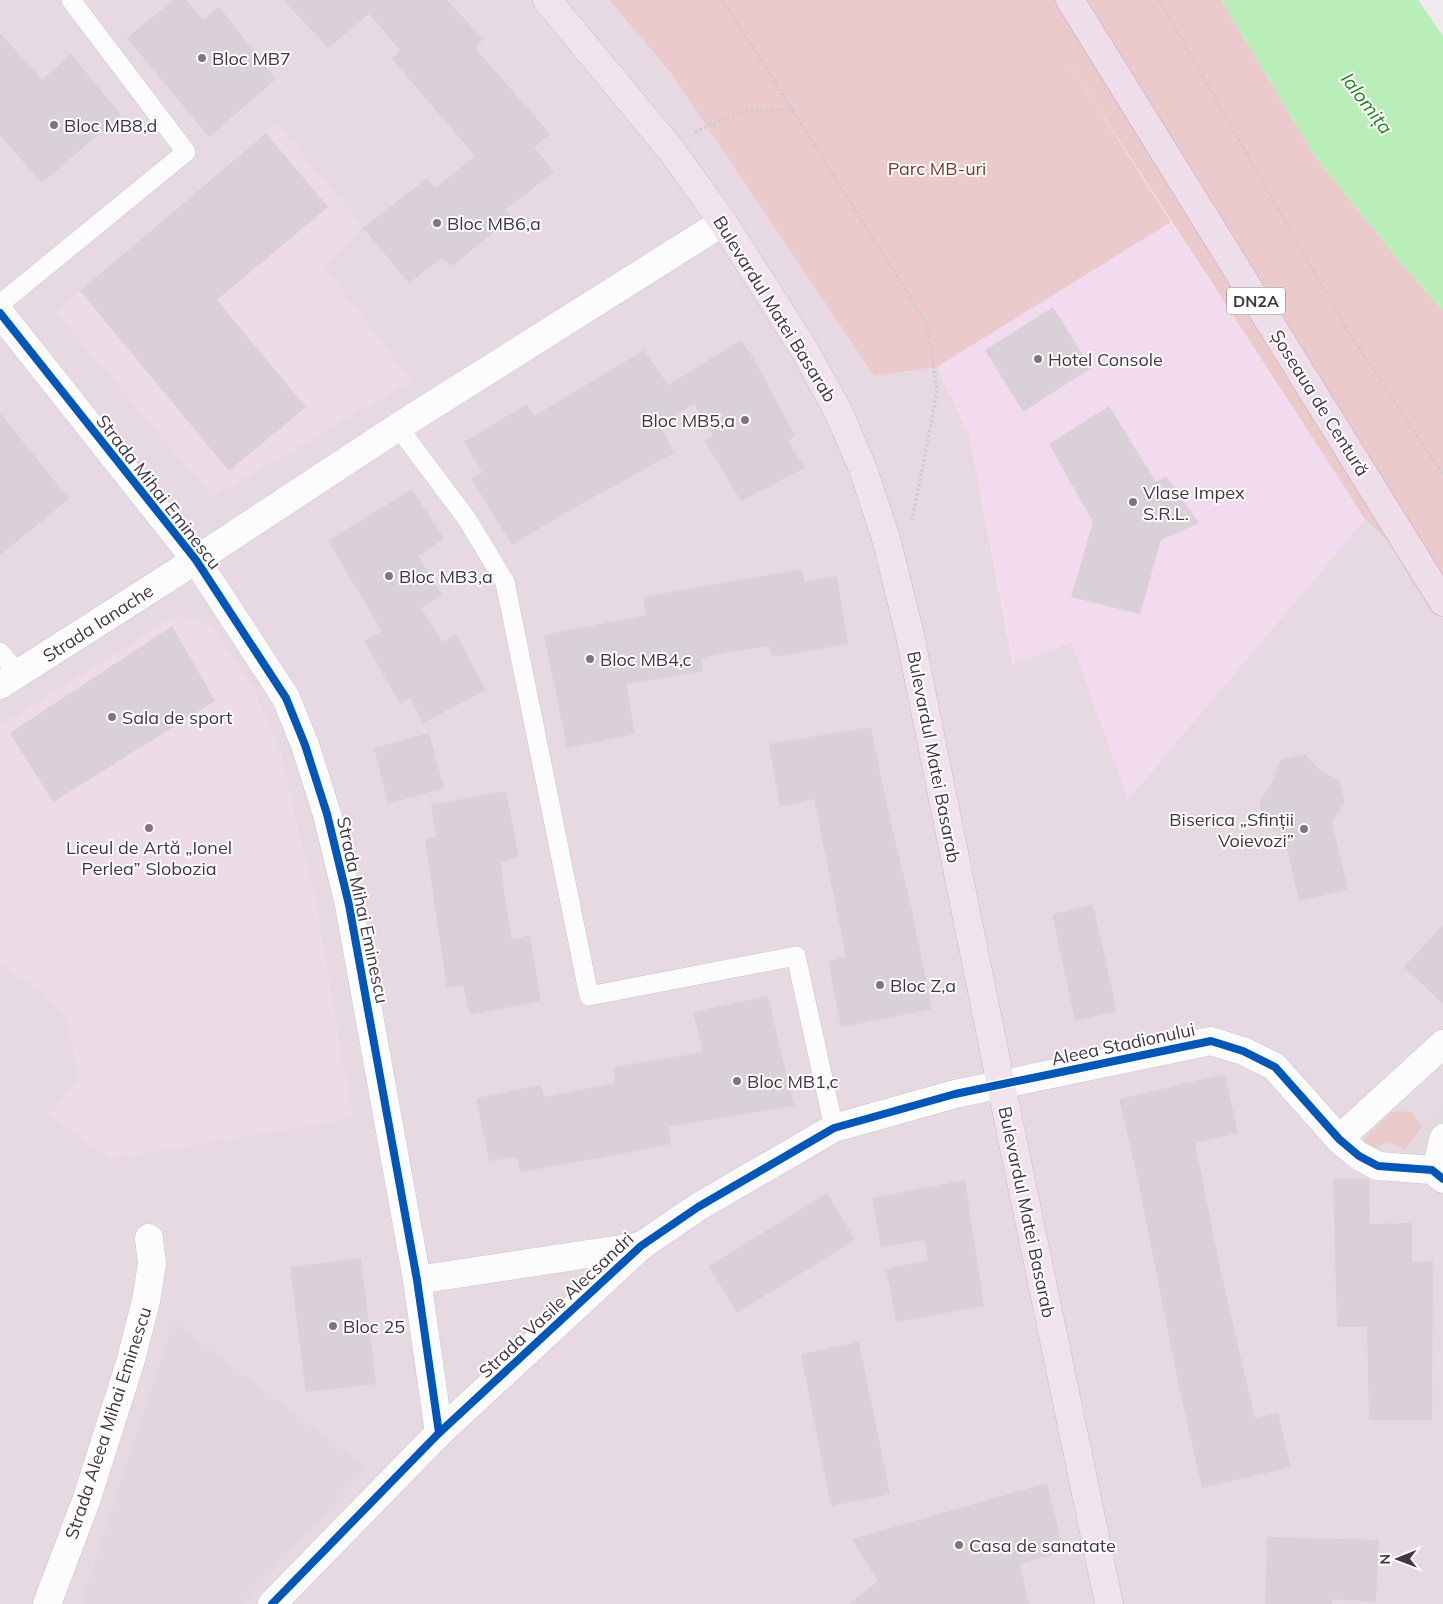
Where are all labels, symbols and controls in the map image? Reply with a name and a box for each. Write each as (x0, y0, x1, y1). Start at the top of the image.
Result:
place label: Bloc MB7 (212, 47, 291, 70)
marker: Bloc MB7 (196, 52, 208, 64)
water label: Ialomița (1335, 67, 1398, 139)
place label: Bloc MB8,d (64, 114, 157, 137)
marker: Bloc MB8,d (48, 119, 60, 131)
park label: Parc MB-uri (888, 157, 986, 180)
place label: Bloc MB6,a (447, 212, 541, 235)
street label: Bulevardul Matei Basarab (708, 212, 842, 406)
marker: Bloc MB6,a (431, 217, 443, 229)
road number: DN2A (1227, 288, 1285, 314)
street label: Șoseaua de Centură (1266, 326, 1374, 480)
place label: Hotel Console (1048, 348, 1163, 371)
marker: Hotel Console (1032, 353, 1044, 365)
place label: Bloc MB5,a (641, 409, 735, 432)
street label: Strada Mihai Eminescu (91, 410, 227, 574)
marker: Bloc MB5,a (739, 414, 751, 426)
place label: Vlase Impex S.R.L. (1143, 481, 1245, 525)
marker: Vlase Impex S.R.L. (1127, 496, 1139, 508)
place label: Bloc MB3,a (399, 565, 493, 588)
marker: Bloc MB3,a (383, 570, 395, 582)
street label: Strada Ianache (38, 579, 158, 667)
place label: Bloc MB4,c (600, 648, 692, 671)
street label: Bulevardul Matei Basarab (902, 649, 966, 865)
marker: Bloc MB4,c (584, 653, 596, 665)
place label: Sala de sport (122, 706, 232, 729)
marker: Sala de sport (106, 711, 118, 723)
place label: Biserica „Sfinții Voievozi” (1169, 808, 1294, 852)
street label: Strada Mihai Eminescu (332, 815, 394, 1005)
marker: Liceul de Artă „Ionel Perlea” Slobozia (143, 822, 155, 834)
marker: Biserica „Sfinții Voievozi” (1298, 823, 1310, 835)
place label: Liceul de Artă „Ionel Perlea” Slobozia (66, 836, 232, 880)
place label: Bloc Z,a (890, 974, 956, 997)
marker: Bloc Z,a (874, 979, 886, 991)
street label: Aleea Stadionului (1049, 1018, 1197, 1070)
place label: Bloc MB1,c (747, 1070, 839, 1093)
marker: Bloc MB1,c (731, 1075, 743, 1087)
street label: Bulevardul Matei Basarab (993, 1104, 1061, 1320)
street label: Strada Vasile Alecsandri (474, 1227, 638, 1383)
street label: Strada Aleea Mihai Eminescu (60, 1304, 156, 1542)
place label: Bloc 25 (343, 1315, 405, 1338)
marker: Bloc 25 (327, 1320, 339, 1332)
place label: Casa de sanatate (969, 1534, 1116, 1557)
north arrow (1373, 1534, 1423, 1584)
marker: Casa de sanatate (953, 1539, 965, 1551)
text: N (1376, 1554, 1394, 1565)

